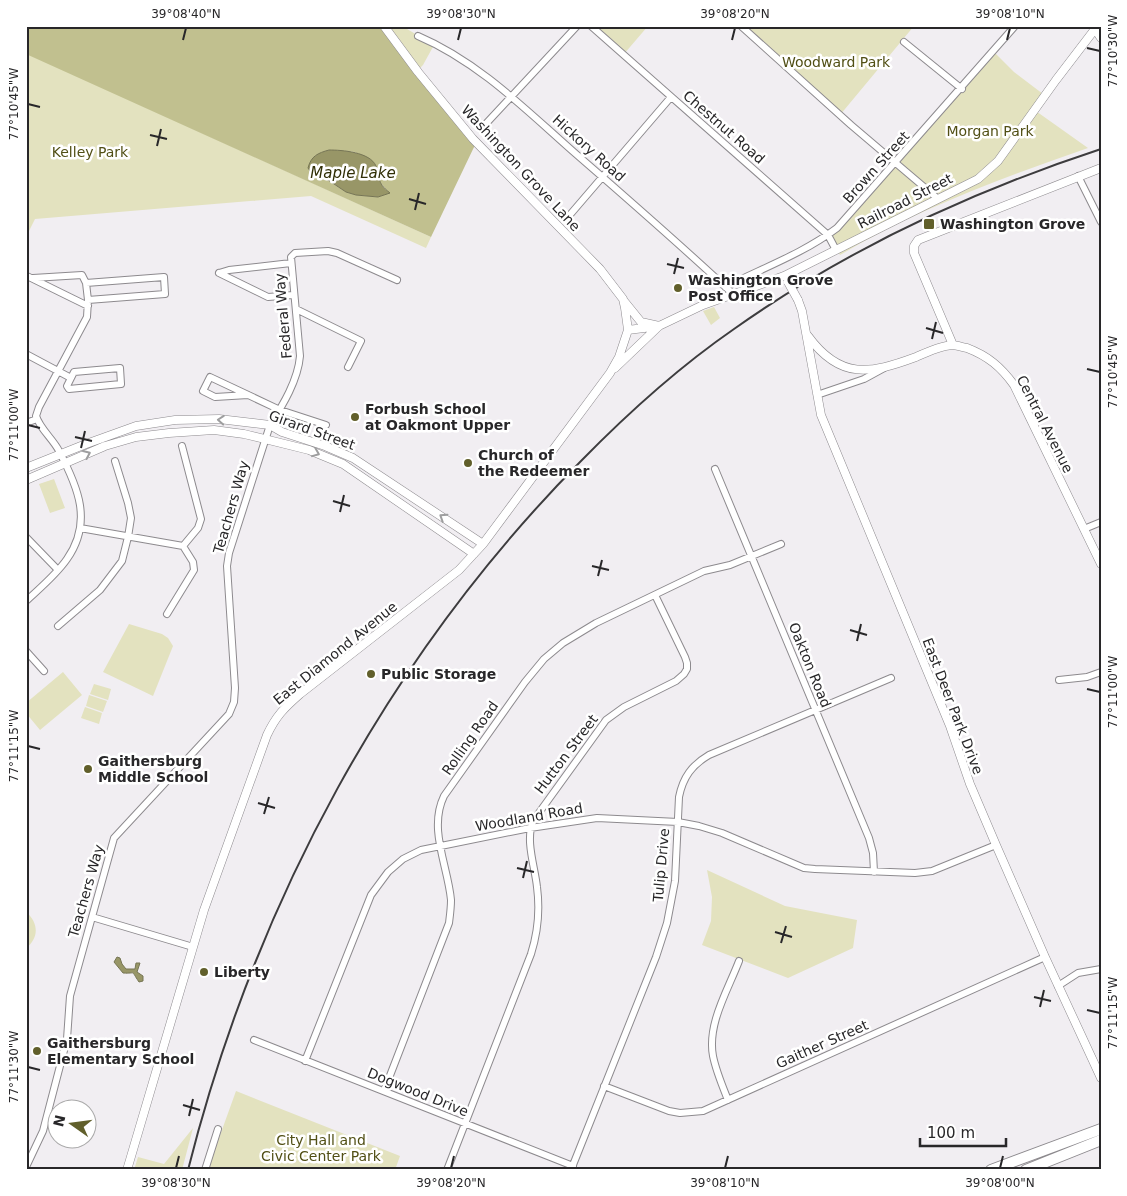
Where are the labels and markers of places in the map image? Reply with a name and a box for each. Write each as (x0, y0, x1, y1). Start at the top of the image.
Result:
place label: Washington Grove (940, 216, 1085, 232)
marker: Washington Grove (922, 217, 936, 231)
place label: Washington Grove Post Office (688, 272, 833, 304)
marker: Washington Grove Post Office (672, 282, 684, 294)
place label: Forbush School at Oakmont Upper (365, 401, 510, 433)
marker: Forbush School at Oakmont Upper (349, 411, 361, 423)
place label: Church of the Redeemer (478, 447, 589, 479)
marker: Church of the Redeemer (462, 457, 474, 469)
place label: Public Storage (381, 666, 496, 682)
marker: Public Storage (365, 668, 377, 680)
place label: Gaithersburg Middle School (98, 753, 208, 785)
marker: Gaithersburg Middle School (82, 763, 94, 775)
place label: Liberty (214, 964, 270, 980)
marker: Liberty (198, 966, 210, 978)
place label: Gaithersburg Elementary School (47, 1035, 194, 1067)
marker: Gaithersburg Elementary School (31, 1045, 43, 1057)

